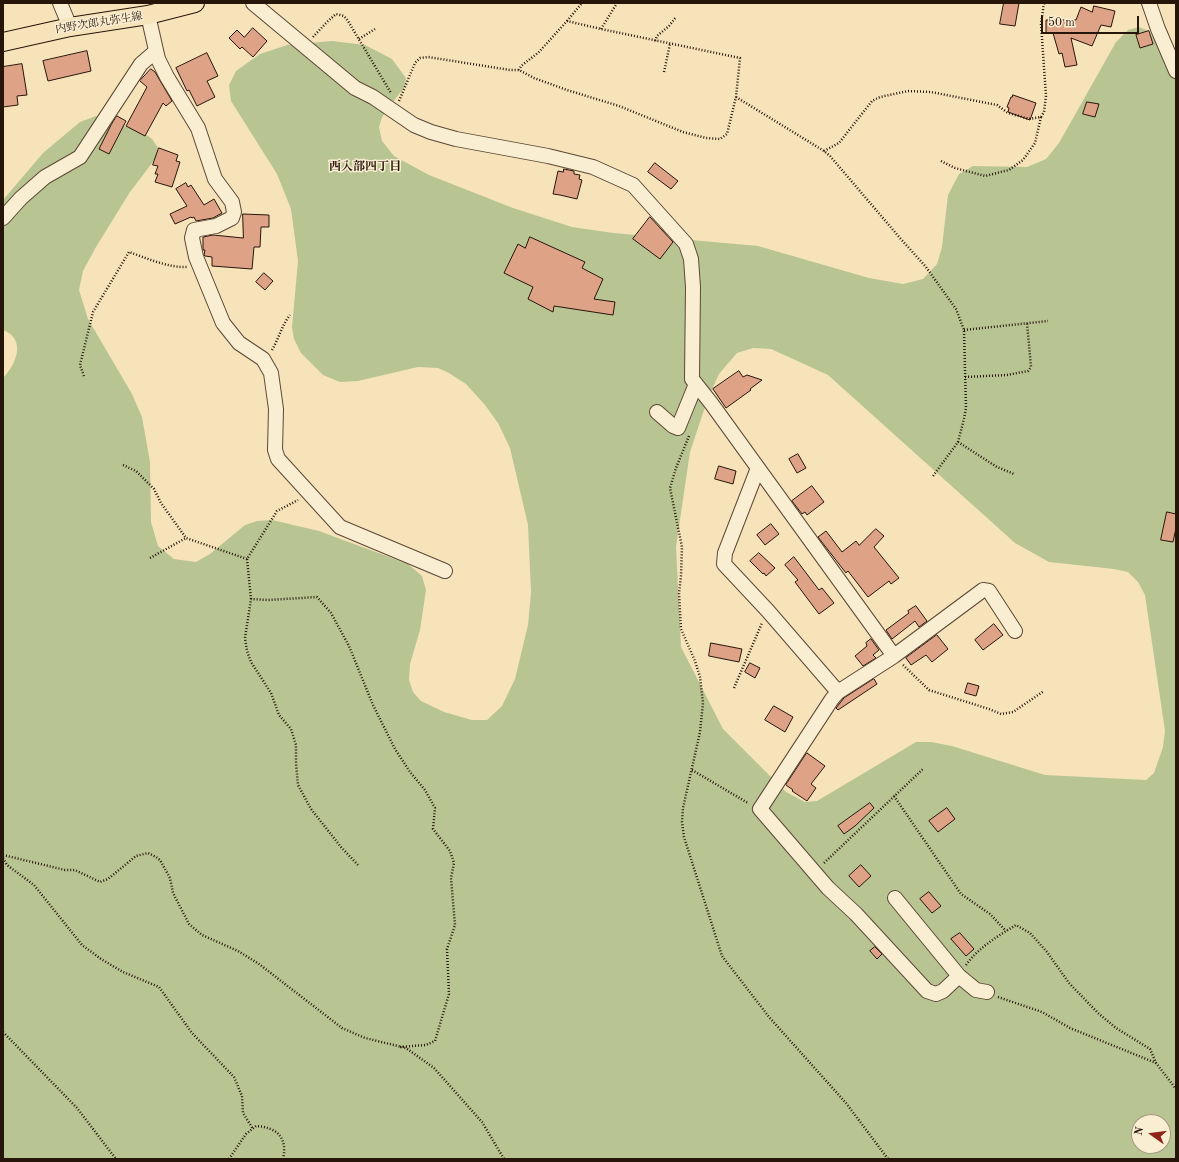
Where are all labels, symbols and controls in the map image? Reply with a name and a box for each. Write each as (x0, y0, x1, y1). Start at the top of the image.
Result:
scale bar (1043, 8, 1141, 34)
street label: 内野次郎丸弥生線 (55, 10, 143, 36)
text: 50 m (1048, 17, 1075, 29)
district label: 西入部四丁目 (329, 160, 401, 174)
north arrow (1131, 1114, 1171, 1154)
text: N (1133, 1126, 1146, 1137)

